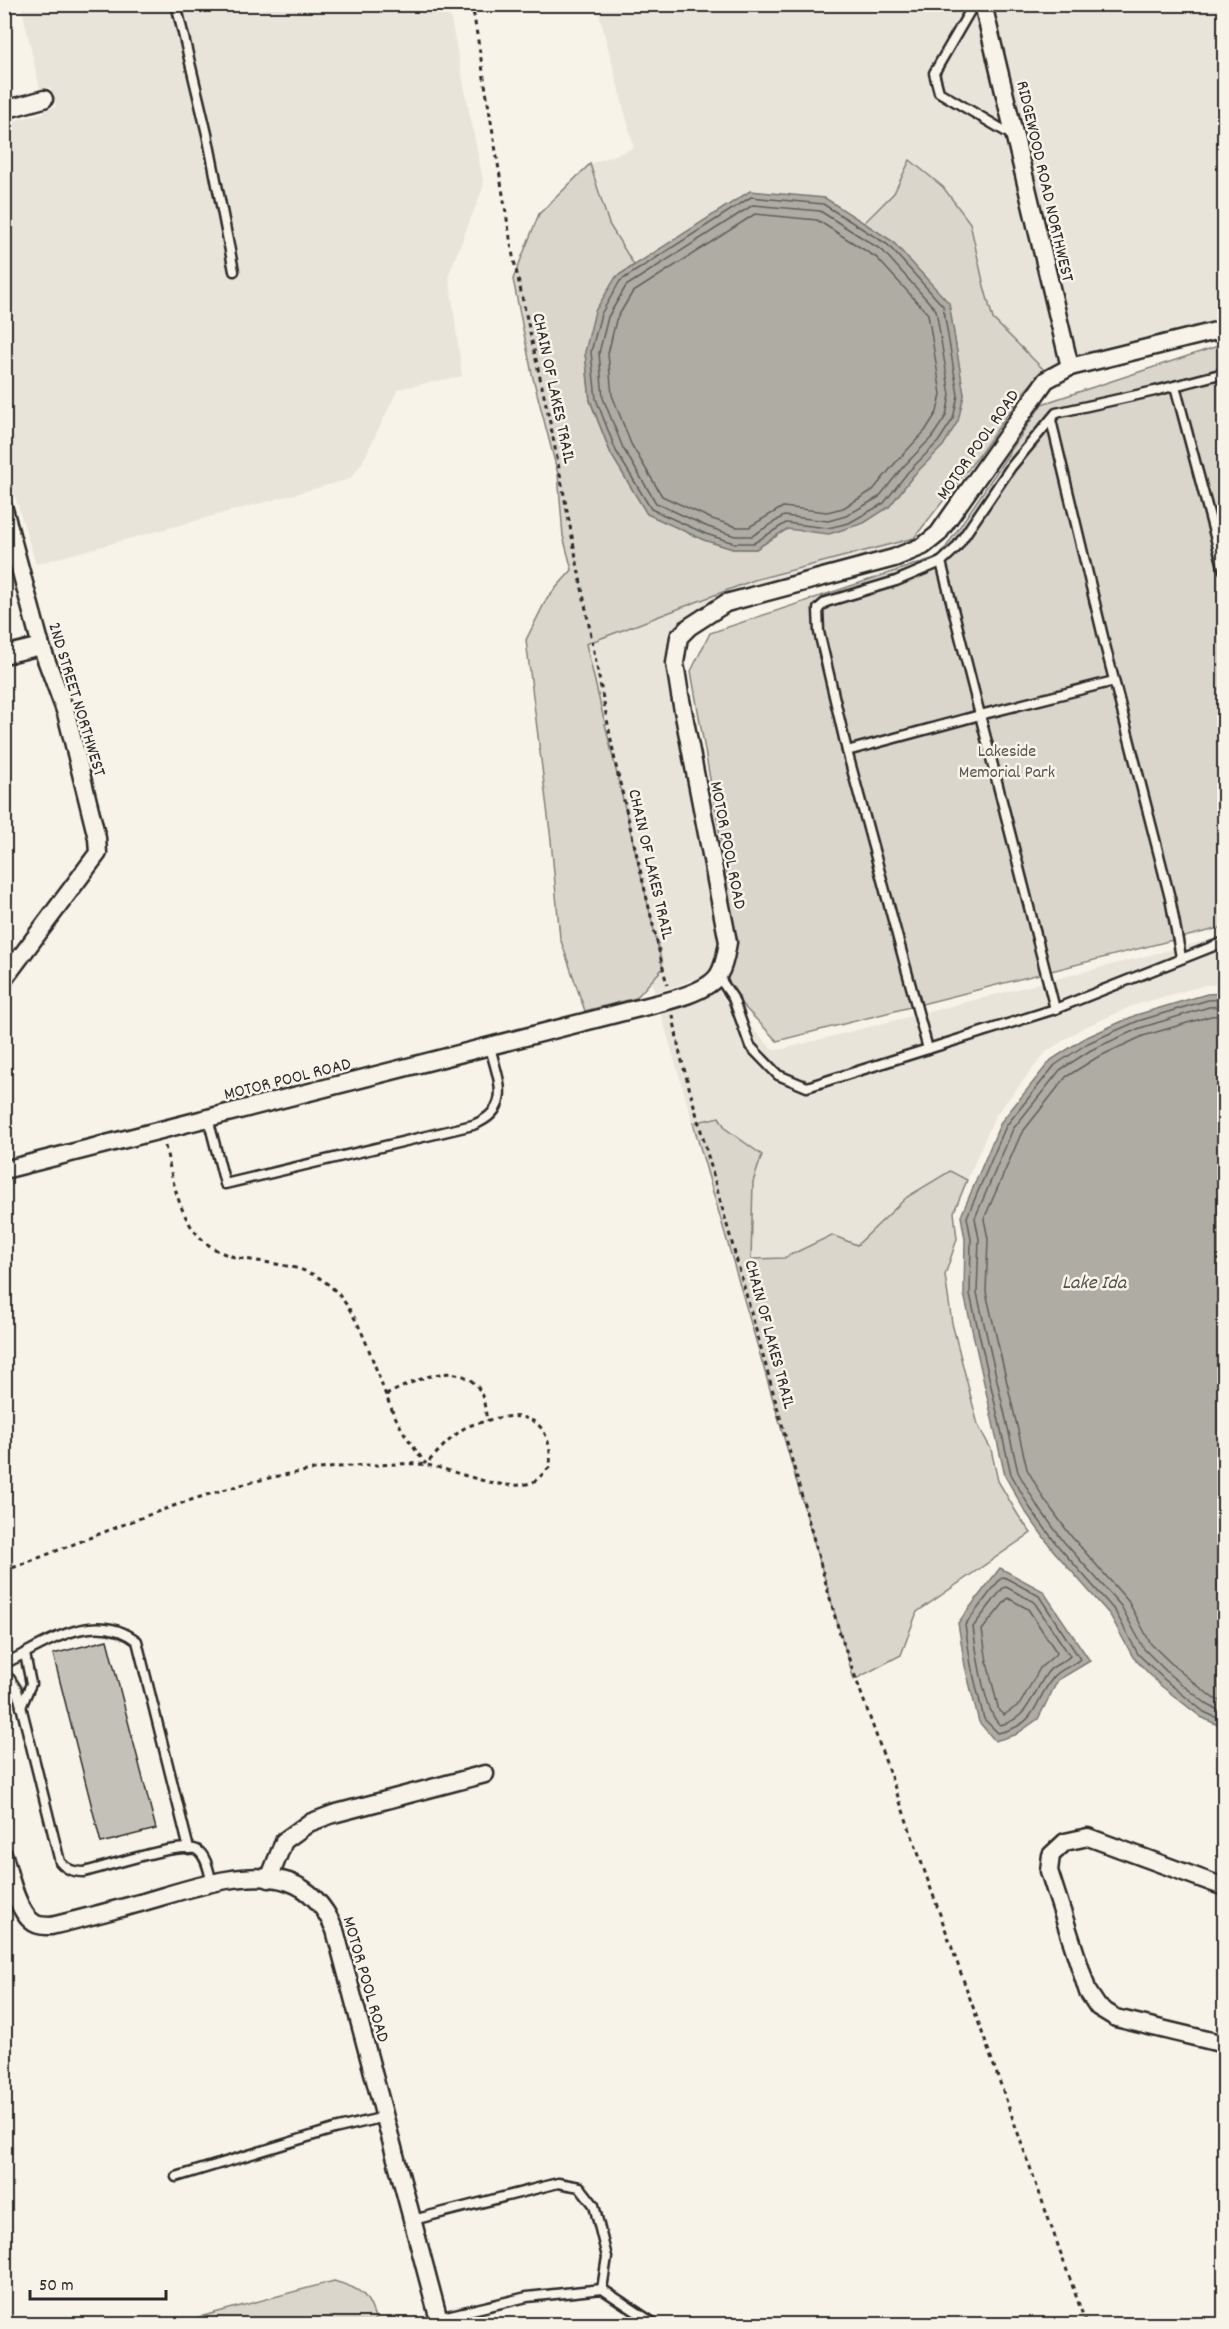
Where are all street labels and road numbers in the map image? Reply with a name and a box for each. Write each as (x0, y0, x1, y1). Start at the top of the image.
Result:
street label: RIDGEWOOD ROAD NORTHWEST (1008, 79, 1079, 285)
street label: CHAIN OF LAKES TRAIL (524, 311, 581, 467)
street label: MOTOR POOL ROAD (932, 385, 1027, 506)
street label: 2ND STREET NORTHWEST (40, 620, 111, 780)
street label: MOTOR POOL ROAD (702, 779, 751, 912)
street label: CHAIN OF LAKES TRAIL (620, 787, 679, 943)
street label: MOTOR POOL ROAD (222, 1053, 354, 1108)
street label: CHAIN OF LAKES TRAIL (737, 1257, 801, 1413)
street label: MOTOR POOL ROAD (335, 1914, 395, 2046)

